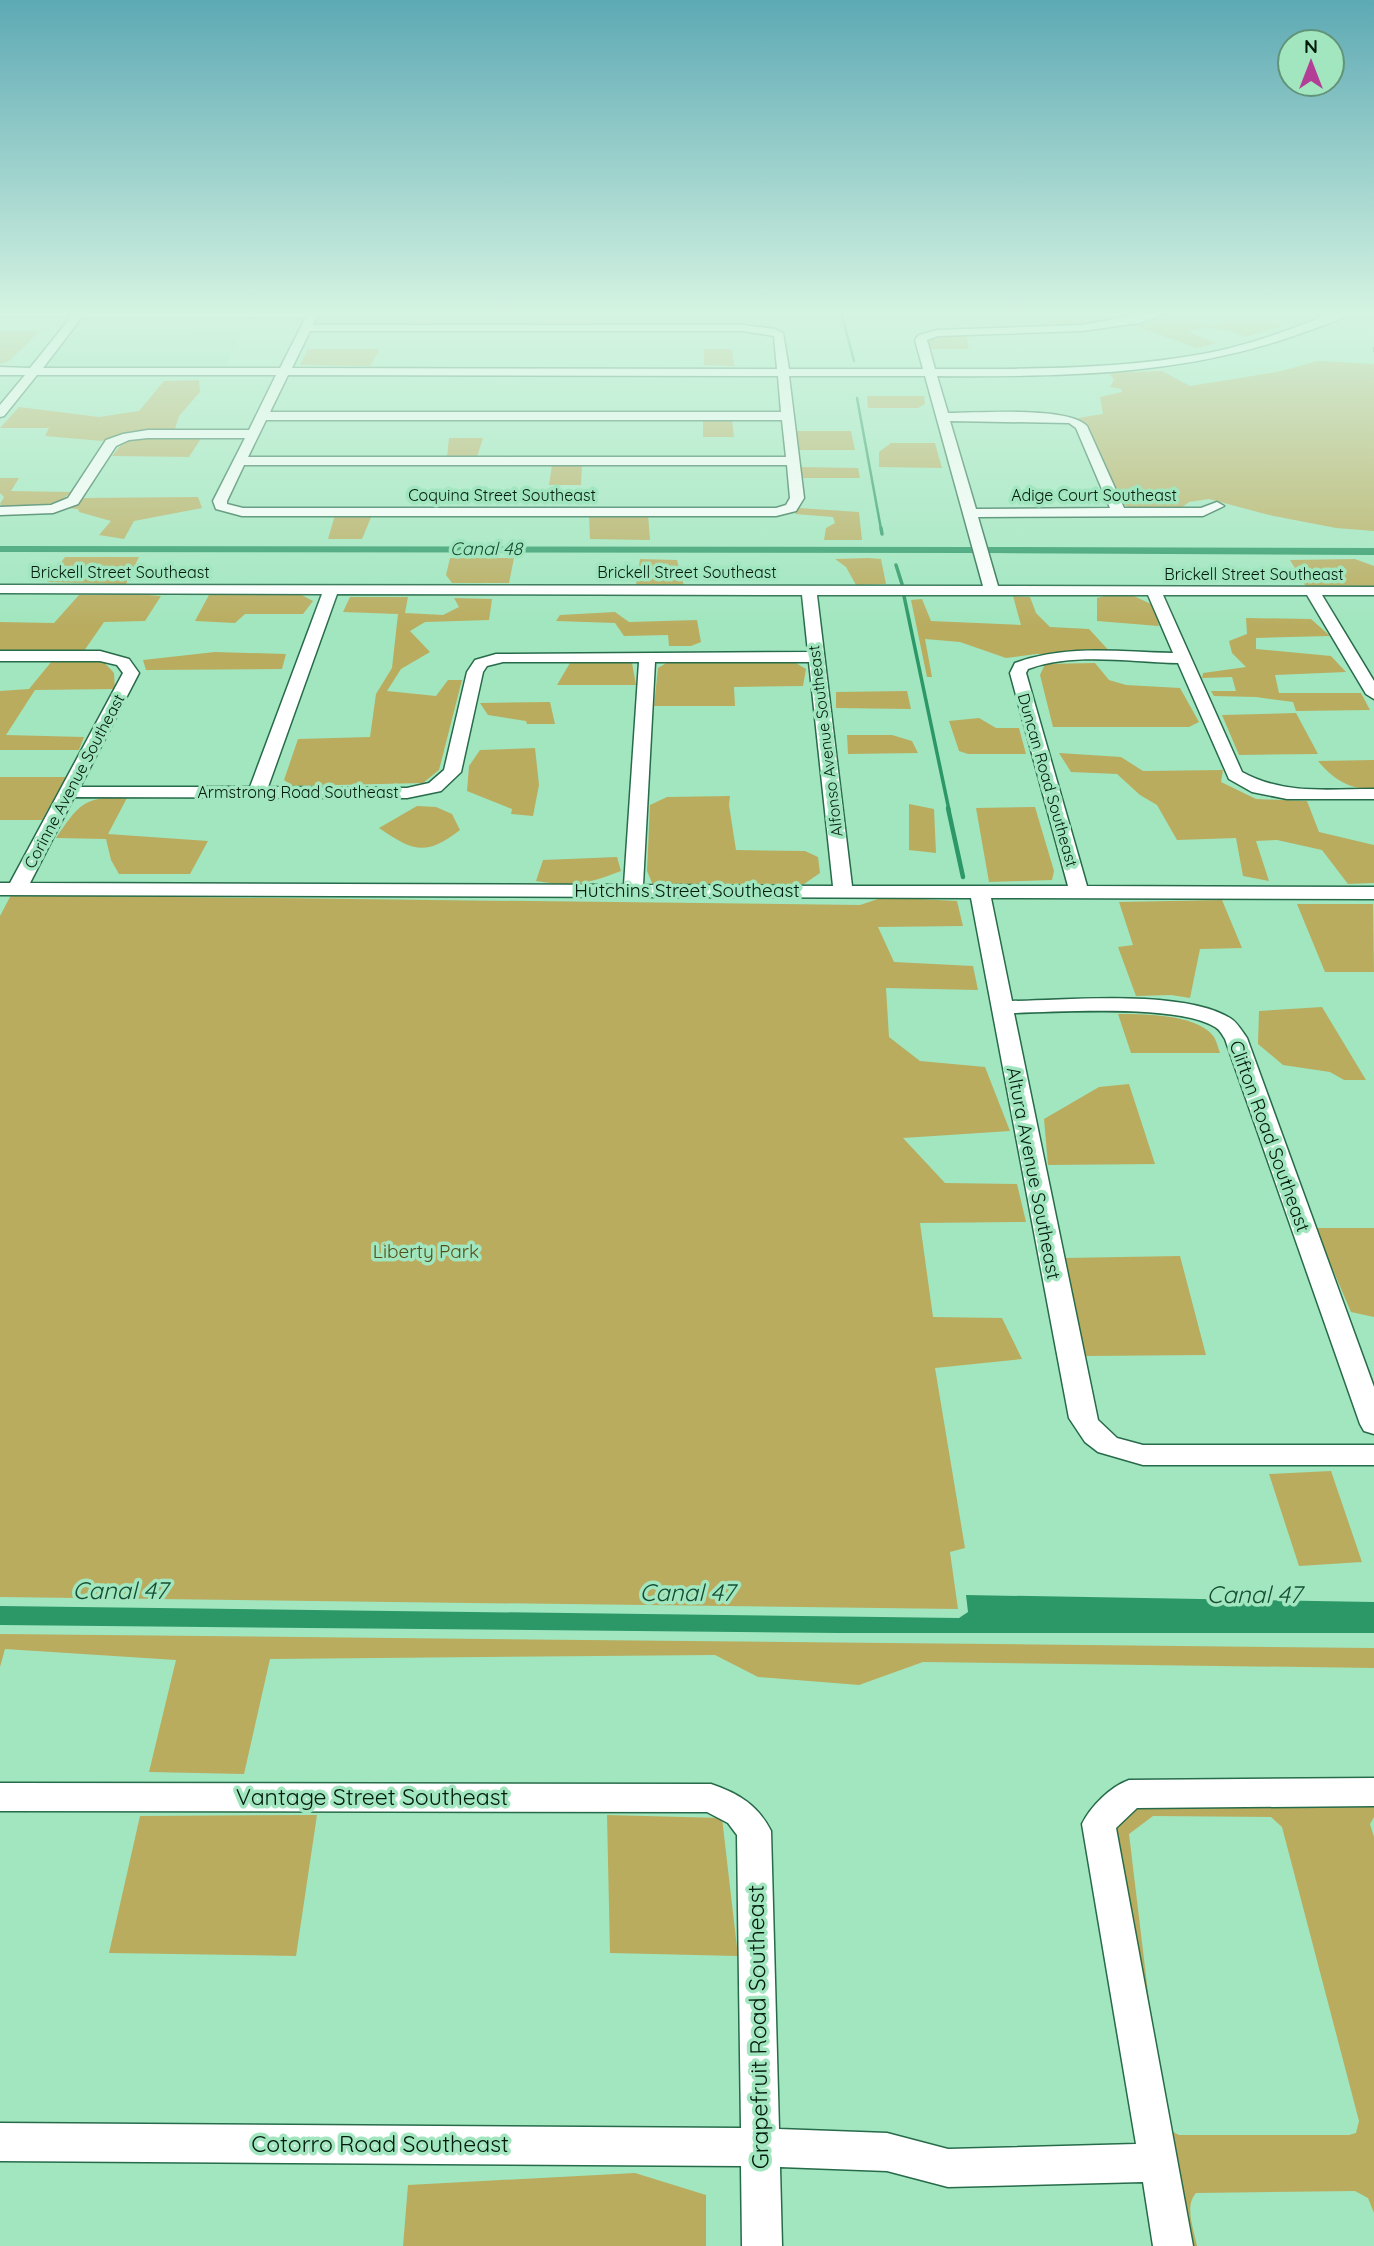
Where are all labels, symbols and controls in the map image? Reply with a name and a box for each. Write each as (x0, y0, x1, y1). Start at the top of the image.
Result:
north arrow (1276, 28, 1346, 98)
text: N (1304, 34, 1318, 58)
street label: Coquina Street Southeast (408, 485, 596, 505)
street label: Adige Court Southeast (1011, 485, 1177, 505)
water label: Canal 48 (450, 537, 523, 560)
street label: Brickell Street Southeast (30, 562, 210, 582)
street label: Brickell Street Southeast (597, 562, 777, 582)
street label: Brickell Street Southeast (1164, 564, 1344, 584)
street label: Alfonso Avenue Southeast (803, 644, 847, 838)
street label: Corinne Avenue Southeast (19, 690, 129, 872)
street label: Duncan Road Southeast (1014, 691, 1082, 869)
street label: Armstrong Road Southeast (197, 782, 399, 802)
street label: Hutchins Street Southeast (574, 878, 800, 902)
street label: Clifton Road Southeast (1224, 1037, 1316, 1235)
street label: Altura Avenue Southeast (1002, 1065, 1066, 1281)
park label: Liberty Park (373, 1239, 479, 1263)
water label: Canal 47 (73, 1575, 171, 1605)
water label: Canal 47 (640, 1577, 738, 1607)
water label: Canal 47 (1207, 1579, 1305, 1609)
street label: Vantage Street Southeast (236, 1782, 509, 1811)
street label: Grapefruit Road Southeast (741, 1884, 774, 2169)
street label: Cotorro Road Southeast (251, 2129, 509, 2158)

